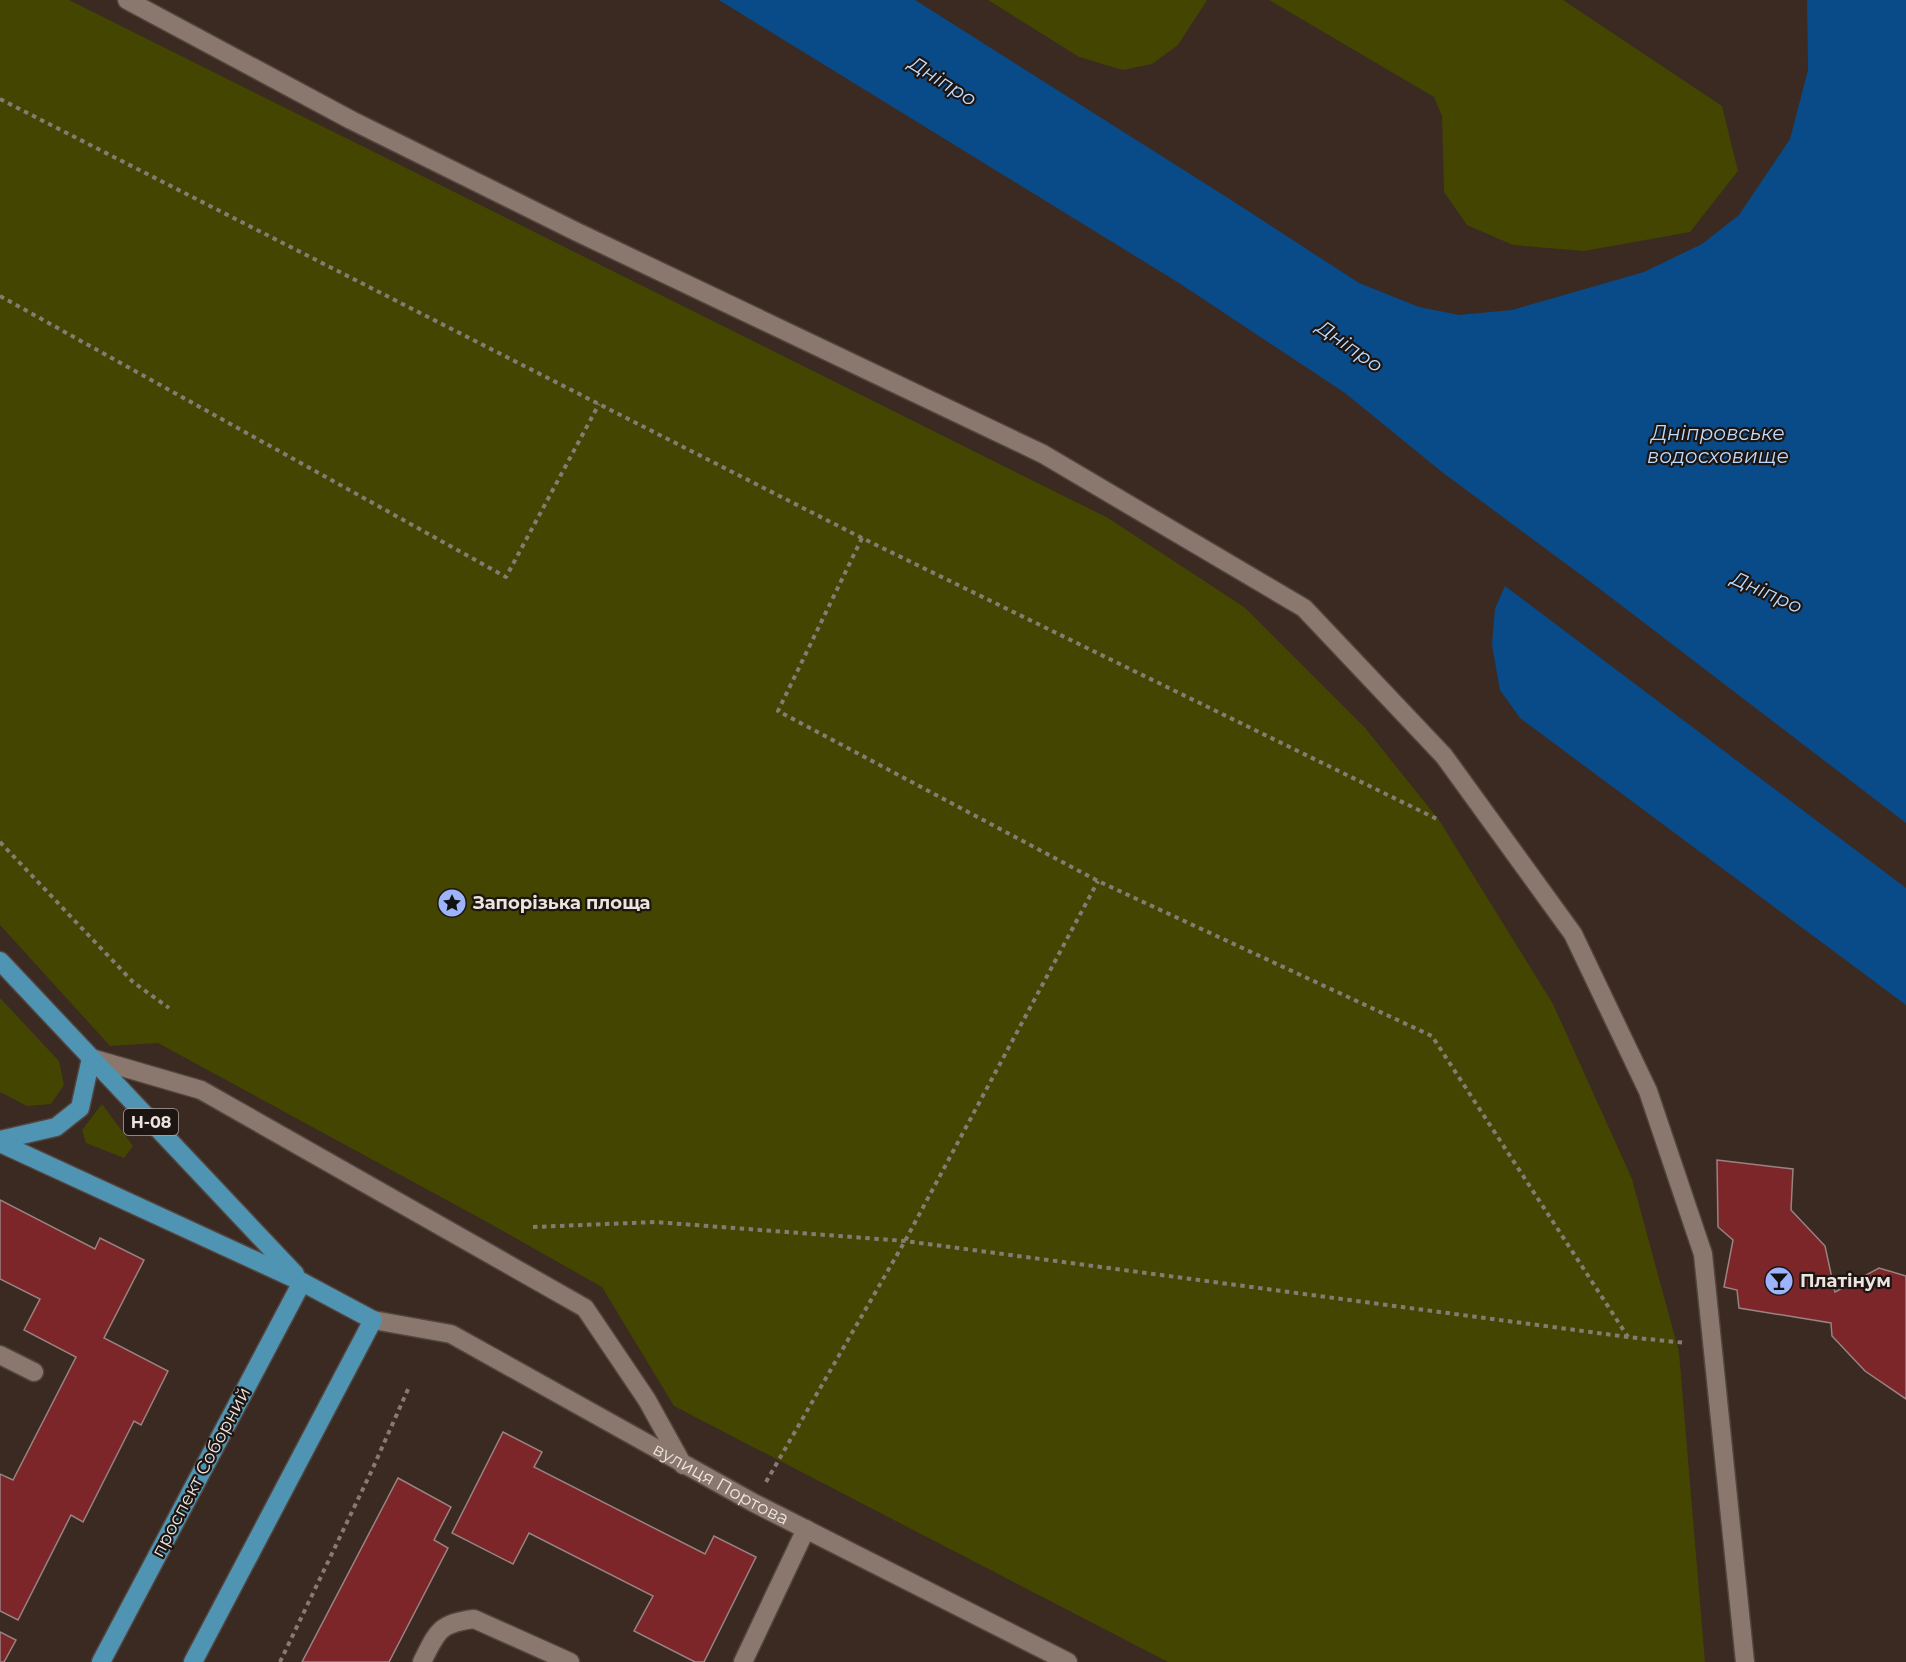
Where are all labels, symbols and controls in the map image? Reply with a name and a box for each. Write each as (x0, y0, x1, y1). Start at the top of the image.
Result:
water label: Дніпро (903, 50, 981, 111)
water label: Дніпро (1311, 314, 1388, 377)
water label: Дніпровське водосховище (1647, 421, 1789, 468)
water label: Дніпро (1726, 565, 1806, 618)
place icon: Запорізька площа (436, 887, 468, 919)
place label: Запорізька площа (472, 892, 650, 914)
road number: Н-08 (124, 1109, 178, 1135)
bar icon: Платінум (1763, 1265, 1795, 1297)
place label: Платінум (1800, 1270, 1891, 1292)
street label: проспект Соборний (147, 1383, 255, 1561)
street label: вулиця Портова (649, 1438, 793, 1530)

